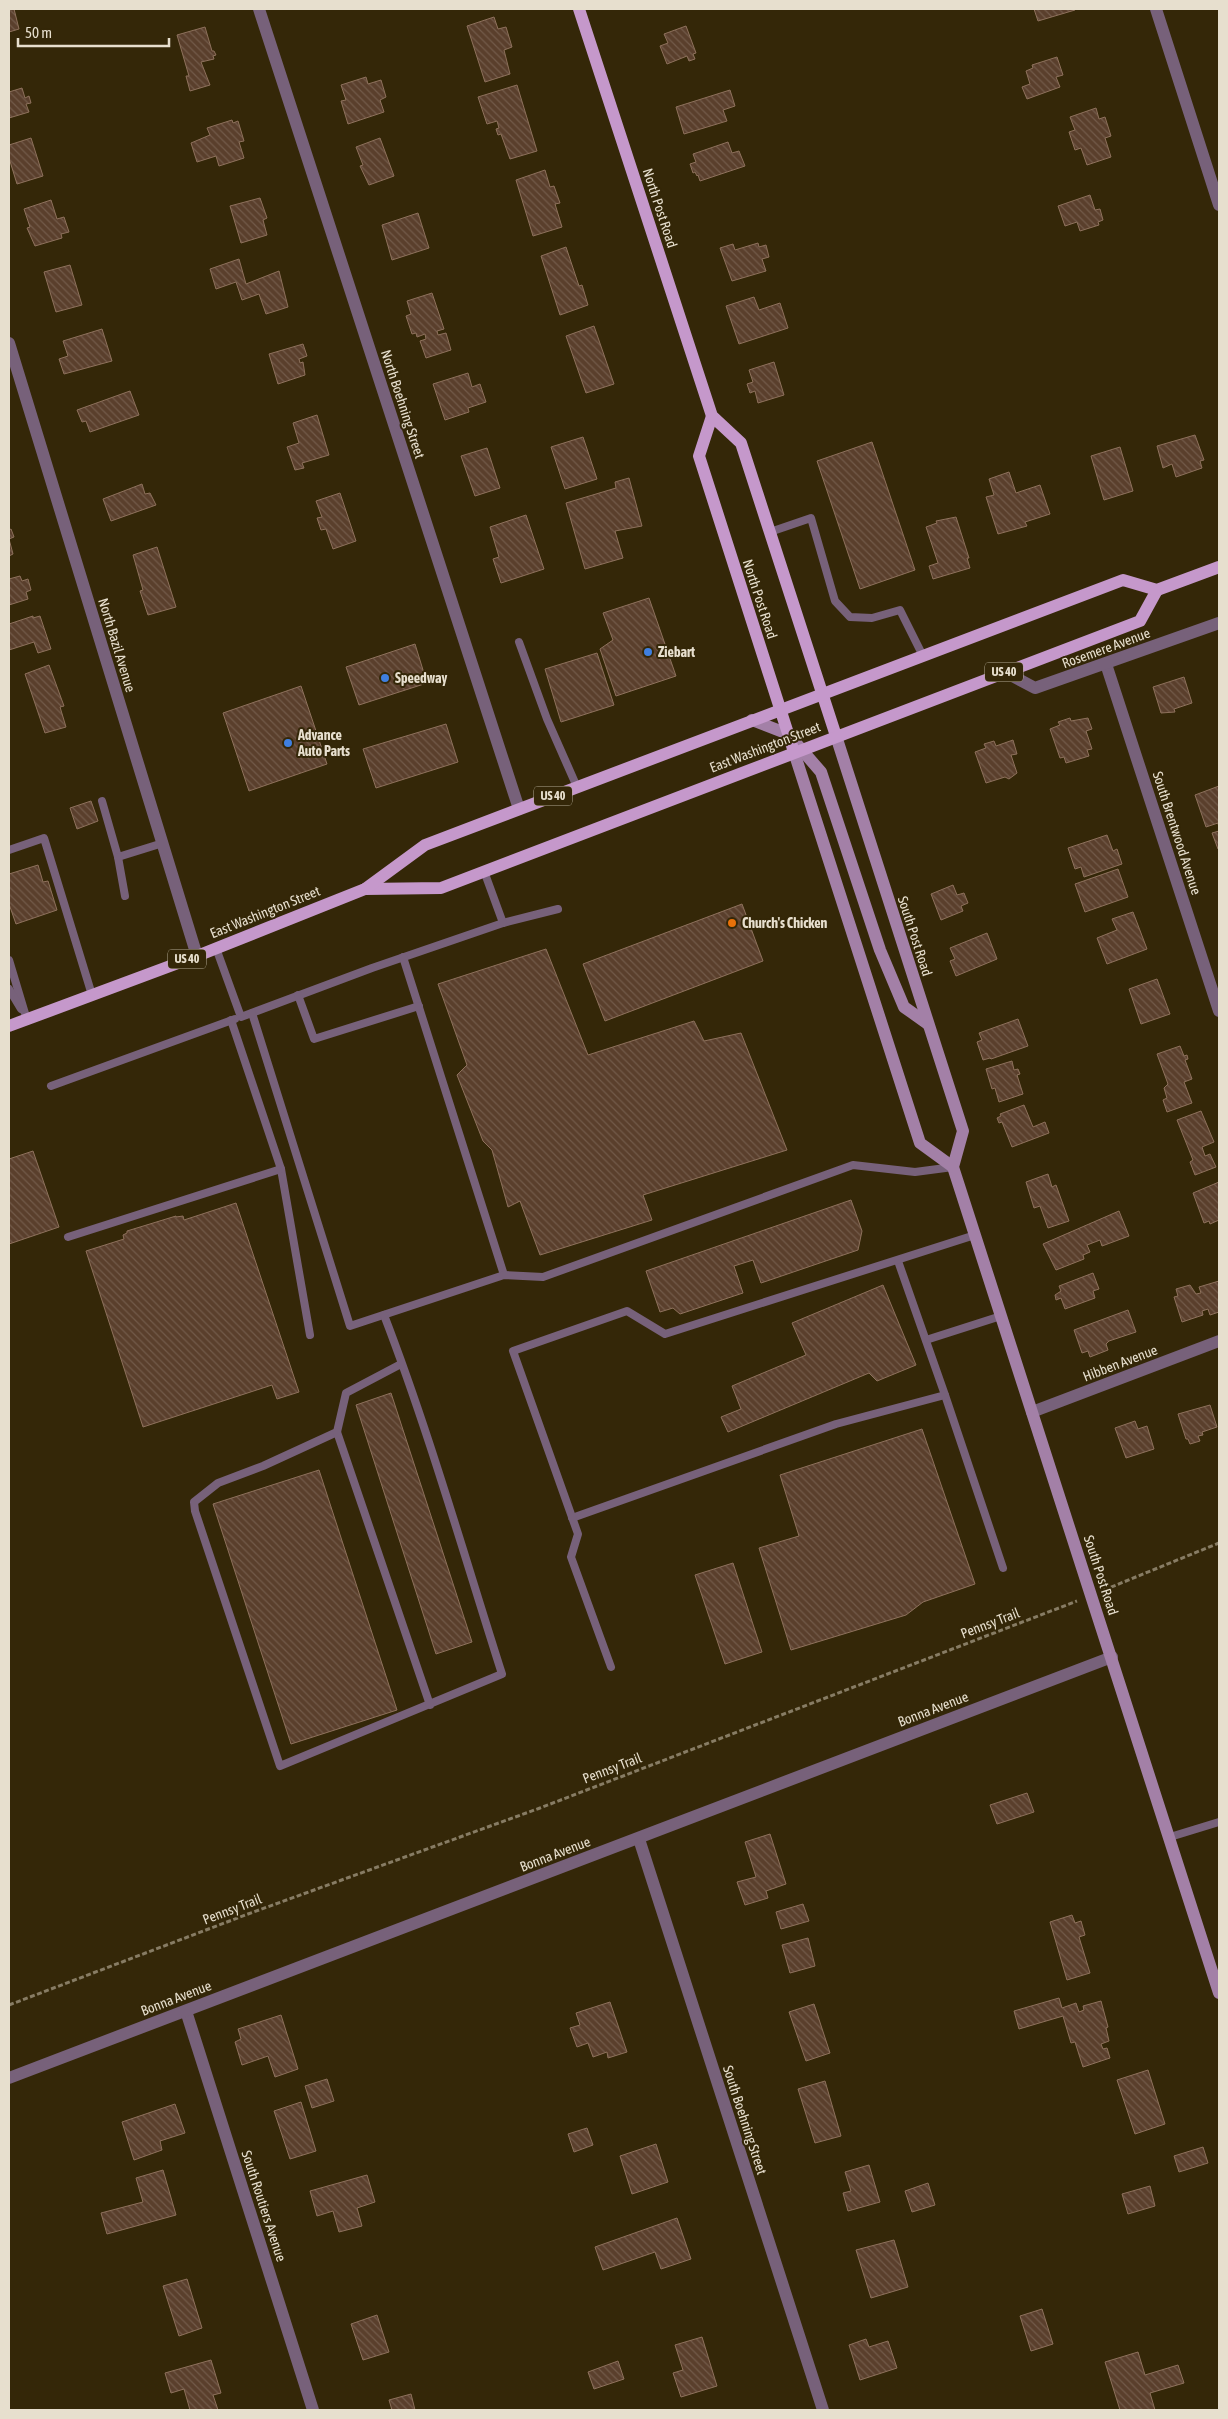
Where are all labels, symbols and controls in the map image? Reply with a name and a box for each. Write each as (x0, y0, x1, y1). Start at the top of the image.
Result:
scale bar (18, 15, 169, 47)
text: 50 m (25, 24, 52, 41)
street label: North Post Road (640, 166, 680, 250)
street label: North Boehning Street (378, 348, 428, 460)
street label: North Post Road (740, 557, 780, 641)
street label: North Bazil Avenue (95, 596, 139, 694)
street label: Rosemere Avenue (1060, 625, 1152, 671)
place label: Ziebart (658, 644, 695, 660)
marker: Ziebart (642, 646, 654, 658)
road number: US 40 (985, 662, 1023, 682)
place label: Speedway (395, 670, 447, 686)
marker: Speedway (379, 672, 391, 684)
street label: East Washington Street (707, 719, 823, 775)
place label: Advance Auto Parts (297, 727, 350, 759)
marker: Advance Auto Parts (282, 737, 294, 749)
street label: South Brentwood Avenue (1150, 769, 1204, 897)
road number: US 40 (534, 786, 572, 806)
street label: East Washington Street (208, 883, 322, 941)
street label: South Post Road (895, 894, 935, 978)
place label: Church's Chicken (742, 915, 828, 931)
marker: Church's Chicken (726, 917, 738, 929)
road number: US 40 (168, 950, 206, 969)
street label: Hibben Avenue (1081, 1341, 1159, 1385)
street label: South Post Road (1081, 1533, 1121, 1617)
street label: Pennsy Trail (958, 1604, 1022, 1642)
street label: Bonna Avenue (896, 1688, 970, 1730)
street label: Pennsy Trail (580, 1749, 644, 1787)
street label: Bonna Avenue (518, 1833, 592, 1875)
street label: Pennsy Trail (200, 1890, 264, 1928)
street label: Bonna Avenue (139, 1977, 213, 2019)
street label: South Boehning Street (720, 2063, 770, 2177)
street label: South Routiers Avenue (239, 2149, 289, 2263)

